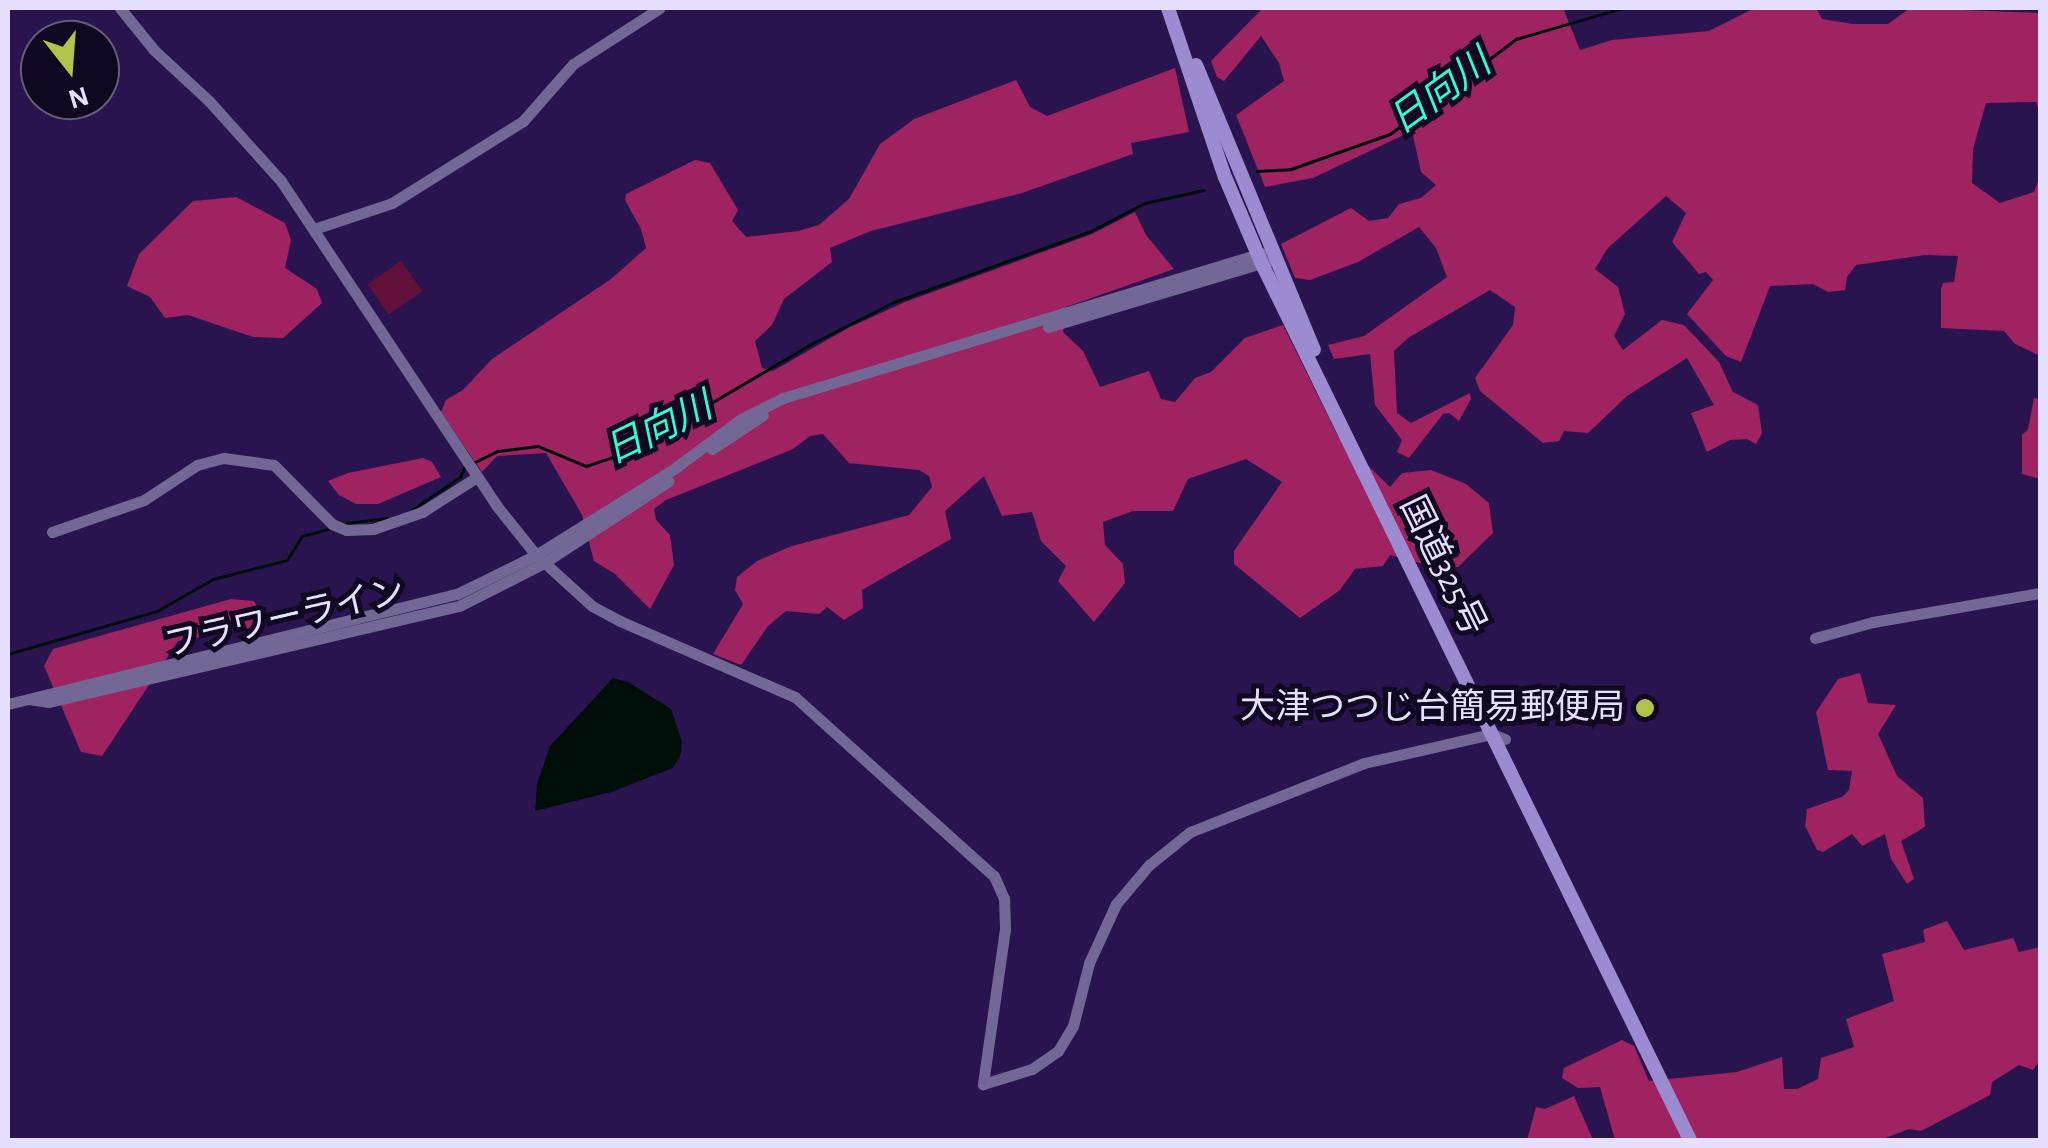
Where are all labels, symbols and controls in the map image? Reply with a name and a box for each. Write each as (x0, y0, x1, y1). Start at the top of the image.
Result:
north arrow (20, 20, 120, 120)
water label: 日向川 (1381, 41, 1501, 145)
text: N (65, 81, 92, 113)
water label: 日向川 (598, 385, 720, 475)
street label: 国道325号 (1390, 489, 1494, 643)
street label: フラワーライン (161, 571, 409, 667)
place label: 大津つつじ台簡易郵便局 (1240, 687, 1625, 729)
marker: 大津つつじ台簡易郵便局 (1634, 697, 1656, 719)

